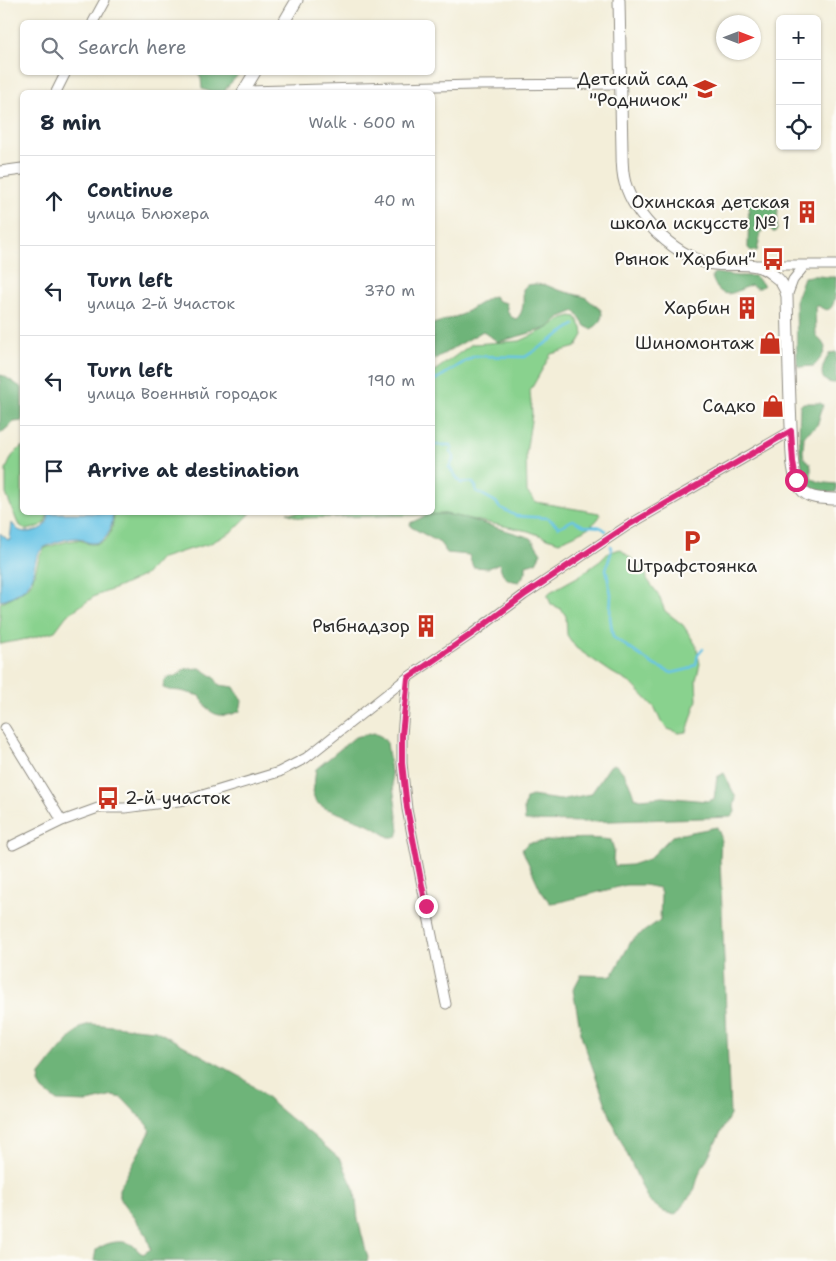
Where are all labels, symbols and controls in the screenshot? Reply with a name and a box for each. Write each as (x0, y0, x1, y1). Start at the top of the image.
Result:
north arrow (716, 15, 761, 60)
map controls (776, 15, 821, 150)
button: + (776, 15, 821, 60)
search box (20, 20, 435, 75)
icon: search (38, 34, 66, 62)
text: Search here (78, 35, 187, 60)
button: − (776, 60, 821, 105)
place label: Детский сад "Родничок" (577, 67, 689, 112)
school or university icon: Детский сад "Родничок" (692, 76, 718, 102)
button: locate (776, 105, 821, 150)
text: 8 min (40, 109, 101, 137)
text: Walk · 600 m (309, 112, 415, 133)
text: Continue (87, 178, 173, 203)
icon: ahead (40, 187, 68, 215)
text: 40 m (373, 190, 415, 211)
place label: Охинская детская школа искусств № 1 (610, 190, 790, 235)
building icon: Охинская детская школа искусств № 1 (794, 199, 820, 225)
text: улица Блюхера (87, 203, 209, 224)
bus stop icon: Рынок "Харбин" (760, 246, 786, 272)
place label: Рынок "Харбин" (615, 247, 756, 271)
text: Turn left (87, 268, 173, 293)
icon: left (40, 277, 68, 305)
text: 370 m (364, 280, 415, 301)
text: улица 2-й Участок (87, 293, 235, 314)
building icon: Харбин (734, 295, 760, 321)
place label: Харбин (664, 296, 730, 320)
shop icon: Шиномонтаж (757, 330, 783, 356)
place label: Шиномонтаж (635, 331, 755, 355)
text: Turn left (87, 358, 173, 383)
icon: left (40, 367, 68, 395)
text: 190 m (368, 370, 415, 391)
text: улица Военный городок (87, 383, 277, 404)
shop icon: Садко (760, 393, 786, 419)
place label: Садко (702, 394, 756, 418)
icon: arrive (40, 457, 68, 485)
text: Arrive at destination (87, 458, 299, 483)
route start (785, 469, 808, 492)
parking icon: Штрафстоянка (679, 528, 705, 554)
place label: Штрафстоянка (627, 554, 757, 578)
building icon: Рыбнадзор (413, 613, 439, 639)
place label: Рыбнадзор (312, 614, 410, 638)
bus stop icon: 2-й участок (95, 785, 121, 811)
place label: 2-й участок (125, 786, 231, 810)
route end (415, 895, 438, 918)

